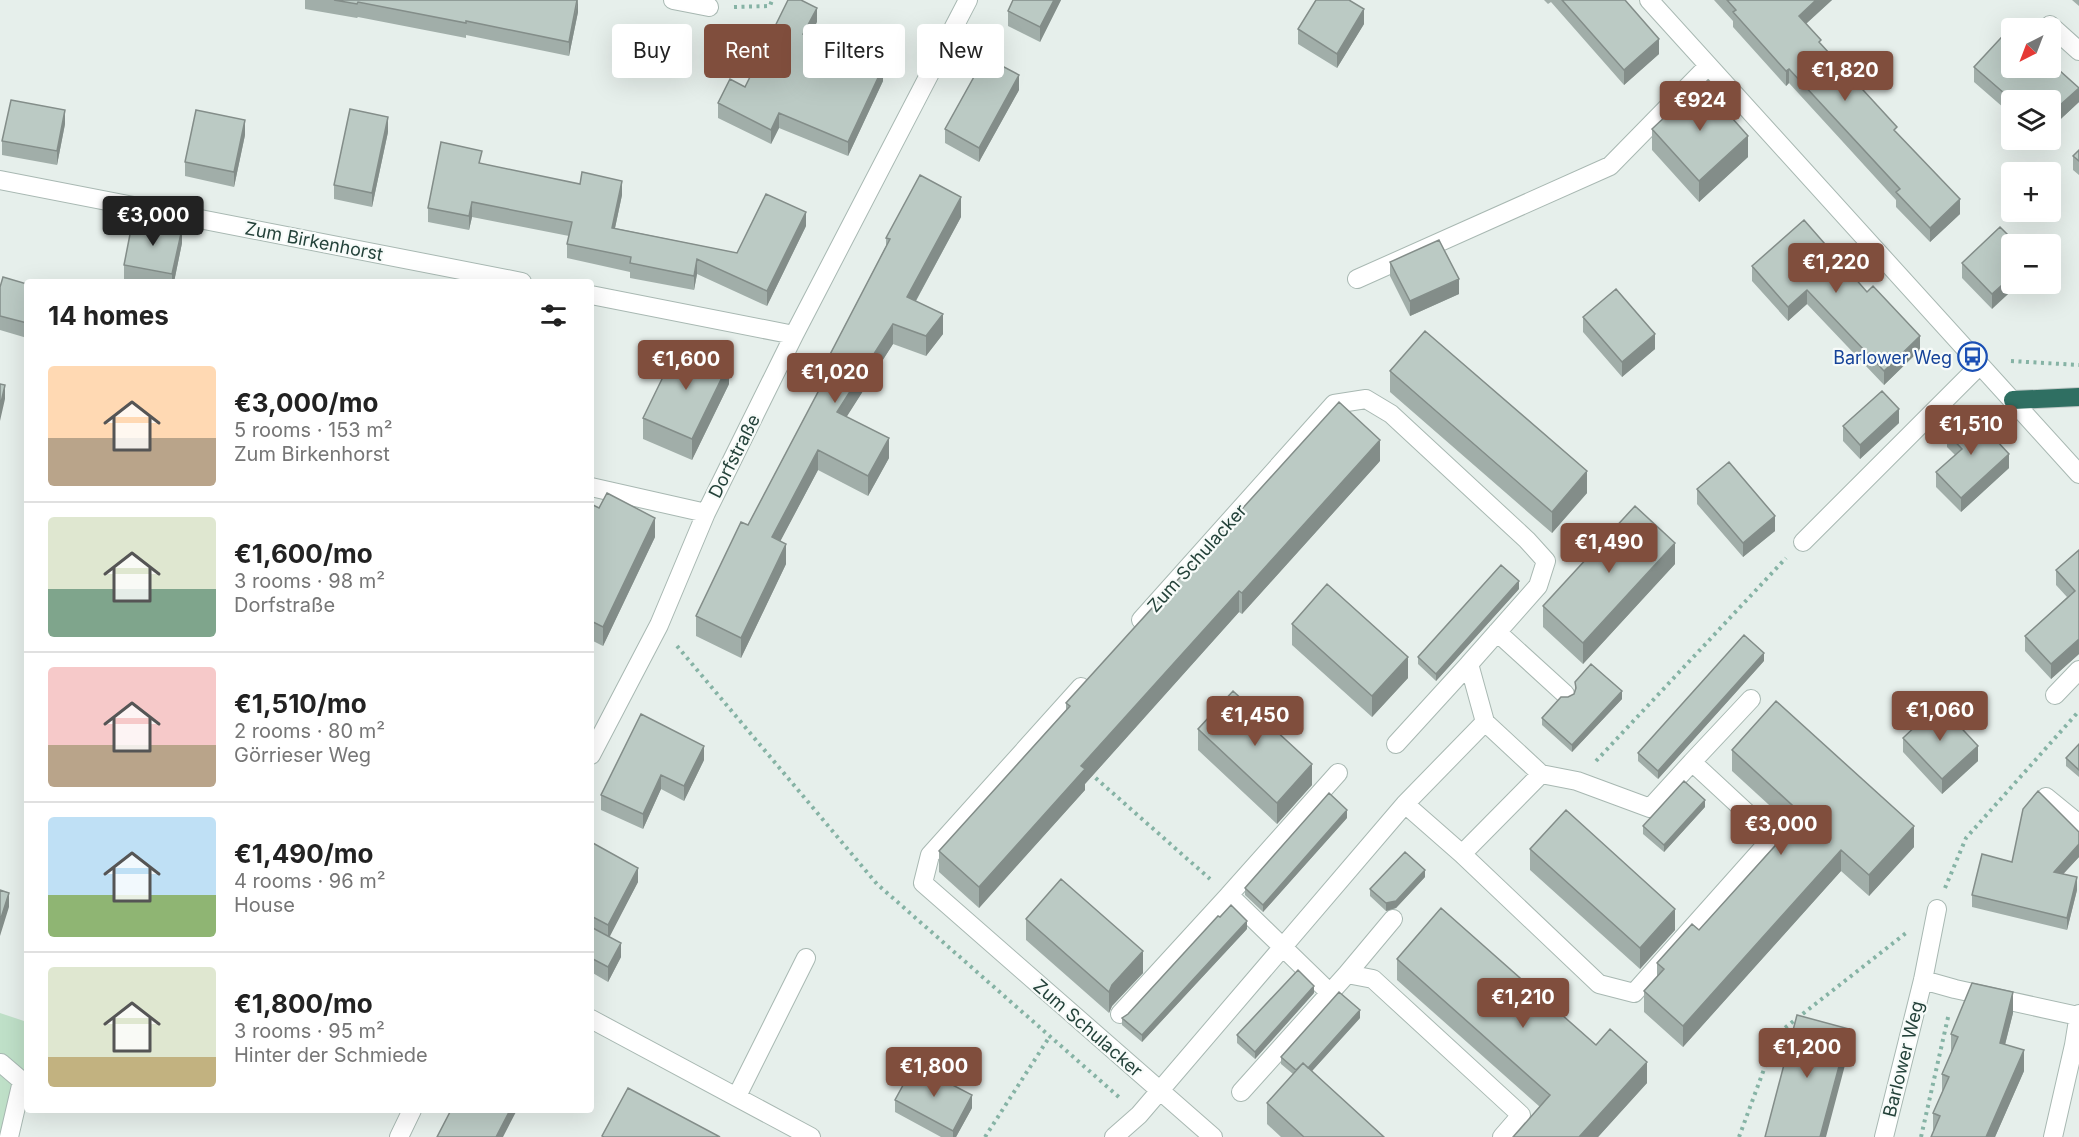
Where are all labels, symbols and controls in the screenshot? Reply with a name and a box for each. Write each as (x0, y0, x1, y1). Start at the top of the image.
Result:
north arrow (2001, 18, 2061, 78)
map controls (2001, 18, 2061, 294)
chip: Buy (612, 24, 692, 78)
chip: Rent (704, 24, 791, 78)
chip: Filters (803, 24, 905, 78)
chip: New (917, 24, 1004, 78)
pin: €1,820 (1796, 51, 1894, 102)
text: €1,820 (1811, 58, 1879, 82)
pin: €924 (1664, 81, 1736, 132)
text: €924 (1674, 88, 1726, 112)
button: layers (2001, 90, 2061, 150)
button: + (2001, 162, 2061, 222)
pin: €3,000 (104, 196, 202, 247)
text: €3,000 (117, 203, 189, 227)
street label: Zum Birkenhorst (243, 217, 385, 265)
button: − (2001, 234, 2061, 294)
pin: €1,220 (1787, 243, 1885, 294)
text: €1,220 (1802, 250, 1870, 274)
icon: filters (537, 299, 570, 332)
text: 14 homes (48, 300, 169, 331)
pin: €1,600 (637, 340, 735, 391)
bus stop icon: Barlower Weg (1957, 341, 1989, 373)
text: €1,600 (652, 347, 720, 371)
place label: Barlower Weg (1833, 347, 1952, 368)
pin: €1,020 (786, 353, 884, 404)
text: €1,020 (801, 360, 869, 384)
text: €3,000/mo (234, 387, 378, 418)
icon: home (96, 390, 168, 462)
pin: €1,510 (1922, 405, 2020, 456)
street label: Dorfstraße (704, 411, 764, 501)
text: €1,510 (1939, 412, 2003, 436)
text: 5 rooms · 153 m² (234, 418, 393, 442)
text: Zum Birkenhorst (234, 442, 390, 466)
street label: Zum Schulacker (1143, 500, 1251, 616)
pin: €1,490 (1560, 523, 1658, 574)
text: €1,490 (1575, 530, 1644, 554)
text: €1,600/mo (234, 538, 373, 569)
icon: home (96, 541, 168, 613)
text: 3 rooms · 98 m² (234, 569, 385, 593)
text: Dorfstraße (234, 593, 335, 617)
text: €1,510/mo (234, 688, 367, 719)
icon: home (96, 691, 168, 763)
pin: €1,060 (1891, 691, 1989, 742)
pin: €1,450 (1206, 696, 1304, 747)
text: €1,060 (1906, 698, 1974, 722)
text: €1,450 (1221, 703, 1289, 727)
text: 2 rooms · 80 m² (234, 719, 385, 743)
text: Görrieser Weg (234, 743, 371, 767)
pin: €3,000 (1732, 805, 1830, 856)
text: €3,000 (1745, 812, 1817, 836)
text: €1,490/mo (234, 838, 373, 869)
icon: home (96, 841, 168, 913)
text: 4 rooms · 96 m² (234, 869, 386, 893)
text: House (234, 893, 295, 917)
street label: Zum Schulacker (1029, 975, 1147, 1081)
pin: €1,210 (1474, 978, 1572, 1029)
text: €1,210 (1491, 985, 1555, 1009)
text: €1,800/mo (234, 988, 373, 1019)
icon: home (96, 991, 168, 1063)
street label: Barlower Weg (1878, 999, 1928, 1119)
text: 3 rooms · 95 m² (234, 1019, 385, 1043)
pin: €1,200 (1758, 1028, 1856, 1079)
text: €1,200 (1773, 1035, 1841, 1059)
text: Hinter der Schmiede (234, 1043, 428, 1067)
pin: €1,800 (885, 1047, 983, 1098)
text: €1,800 (900, 1054, 968, 1078)

